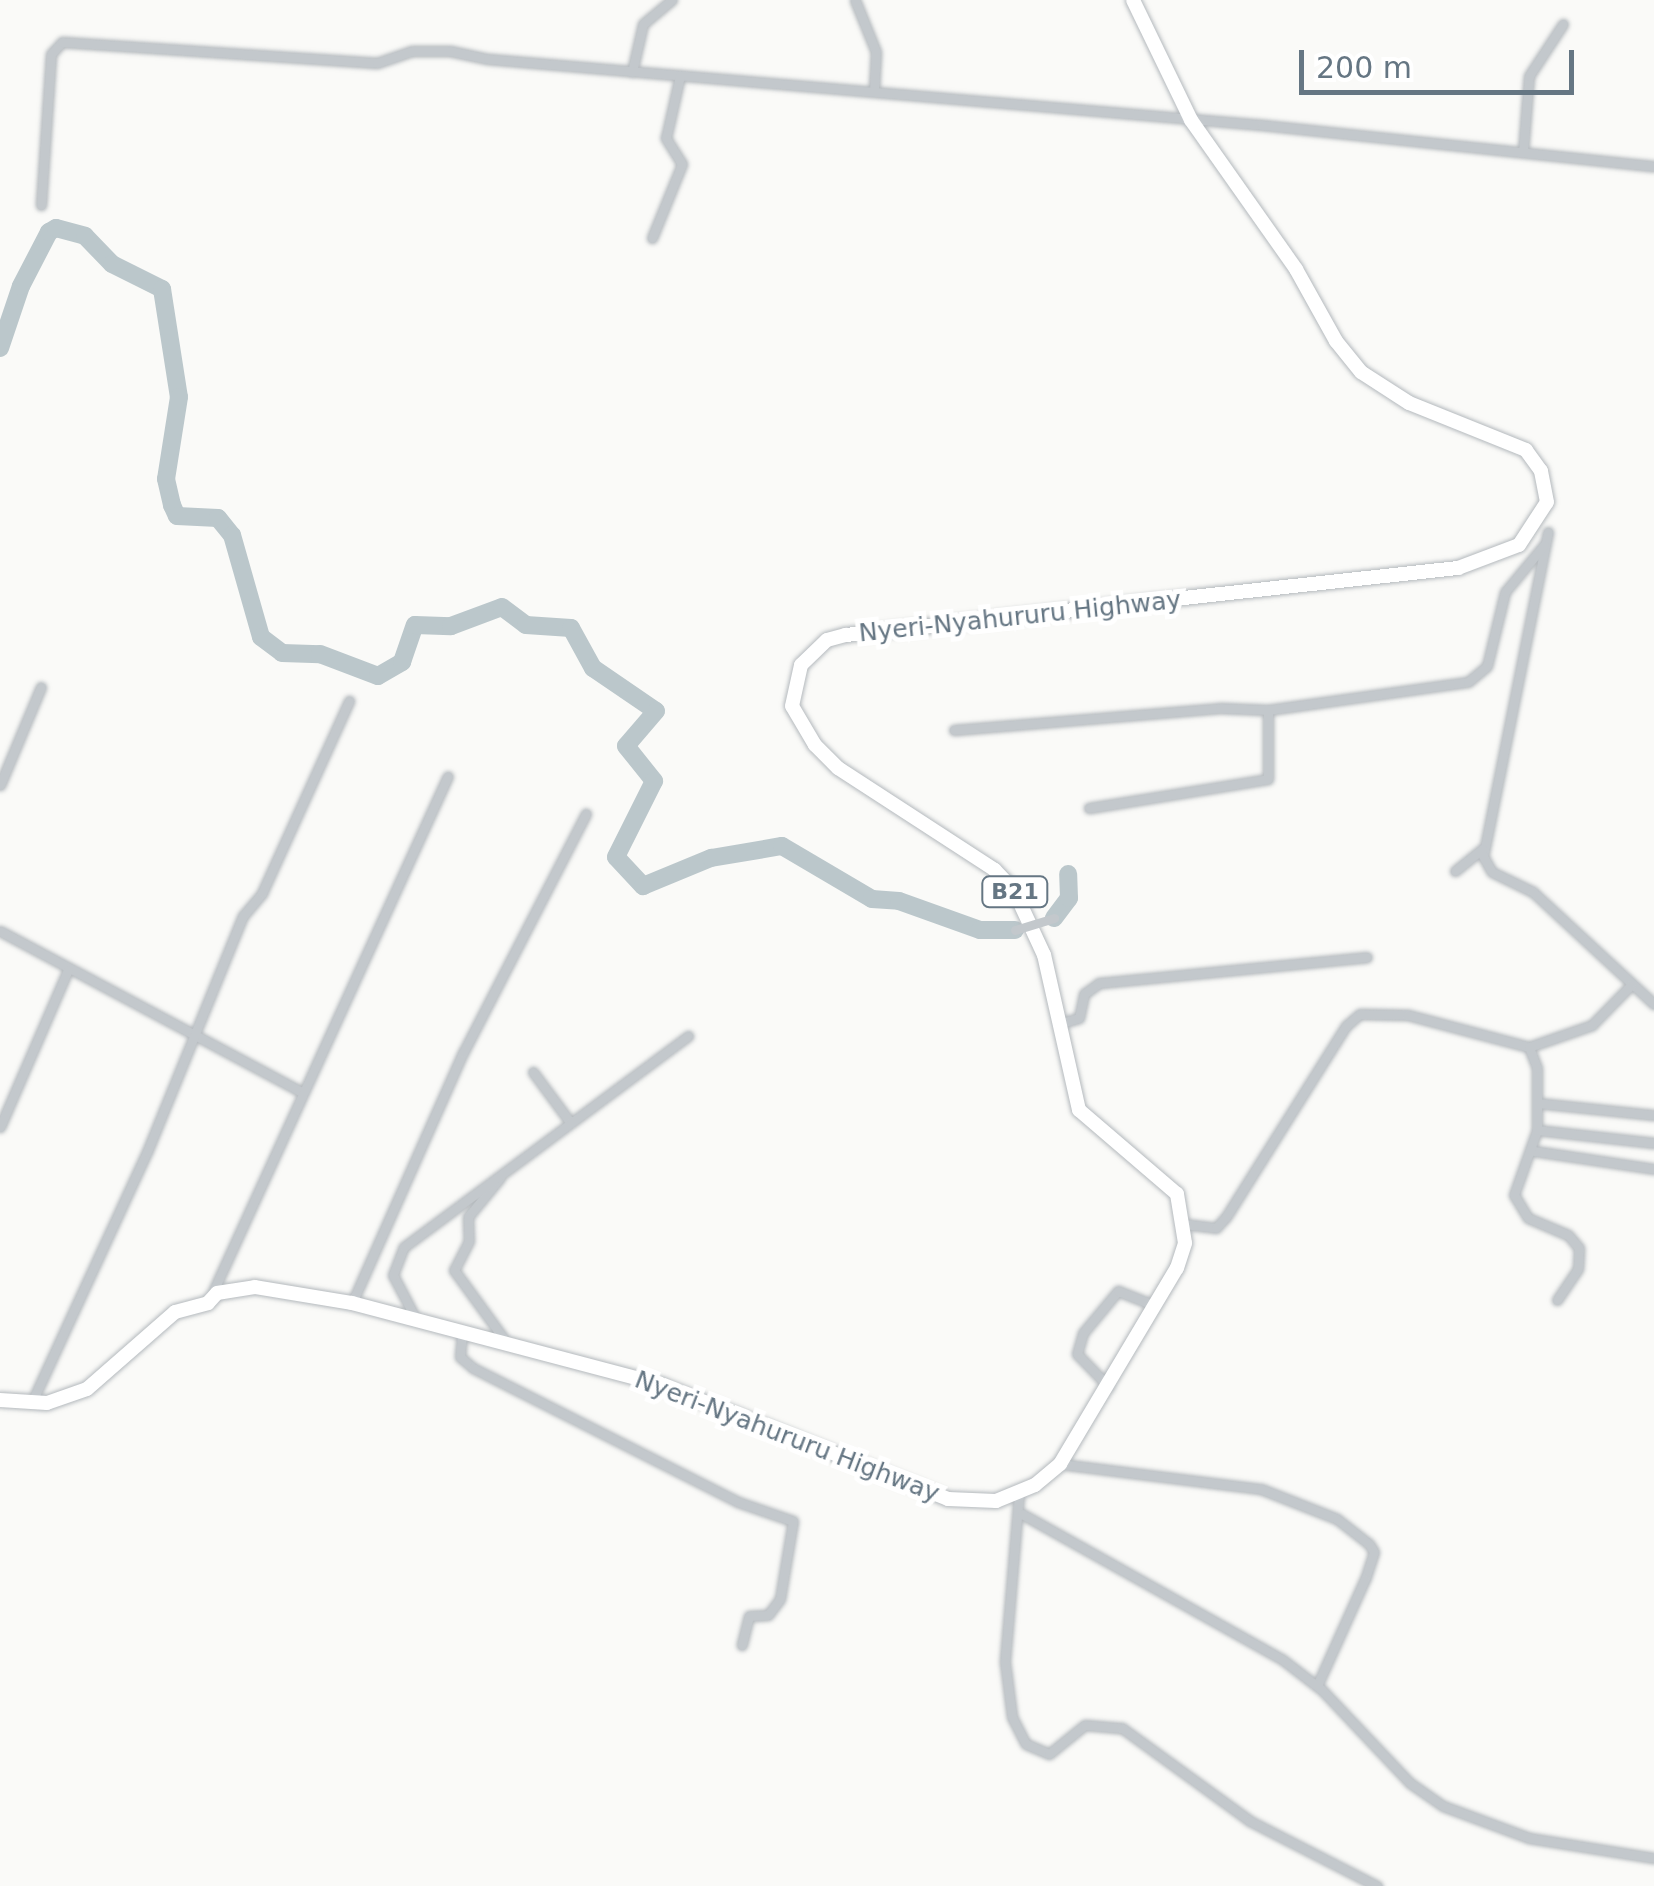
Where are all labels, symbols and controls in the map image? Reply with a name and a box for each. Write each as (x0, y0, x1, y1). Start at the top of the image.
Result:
scale bar (1304, 30, 1579, 92)
text: 200 m (1316, 50, 1412, 85)
street label: Nyeri-Nyahururu Highway (857, 585, 1183, 649)
road number: B21 (980, 875, 1050, 909)
street label: Nyeri-Nyahururu Highway (630, 1365, 944, 1509)

